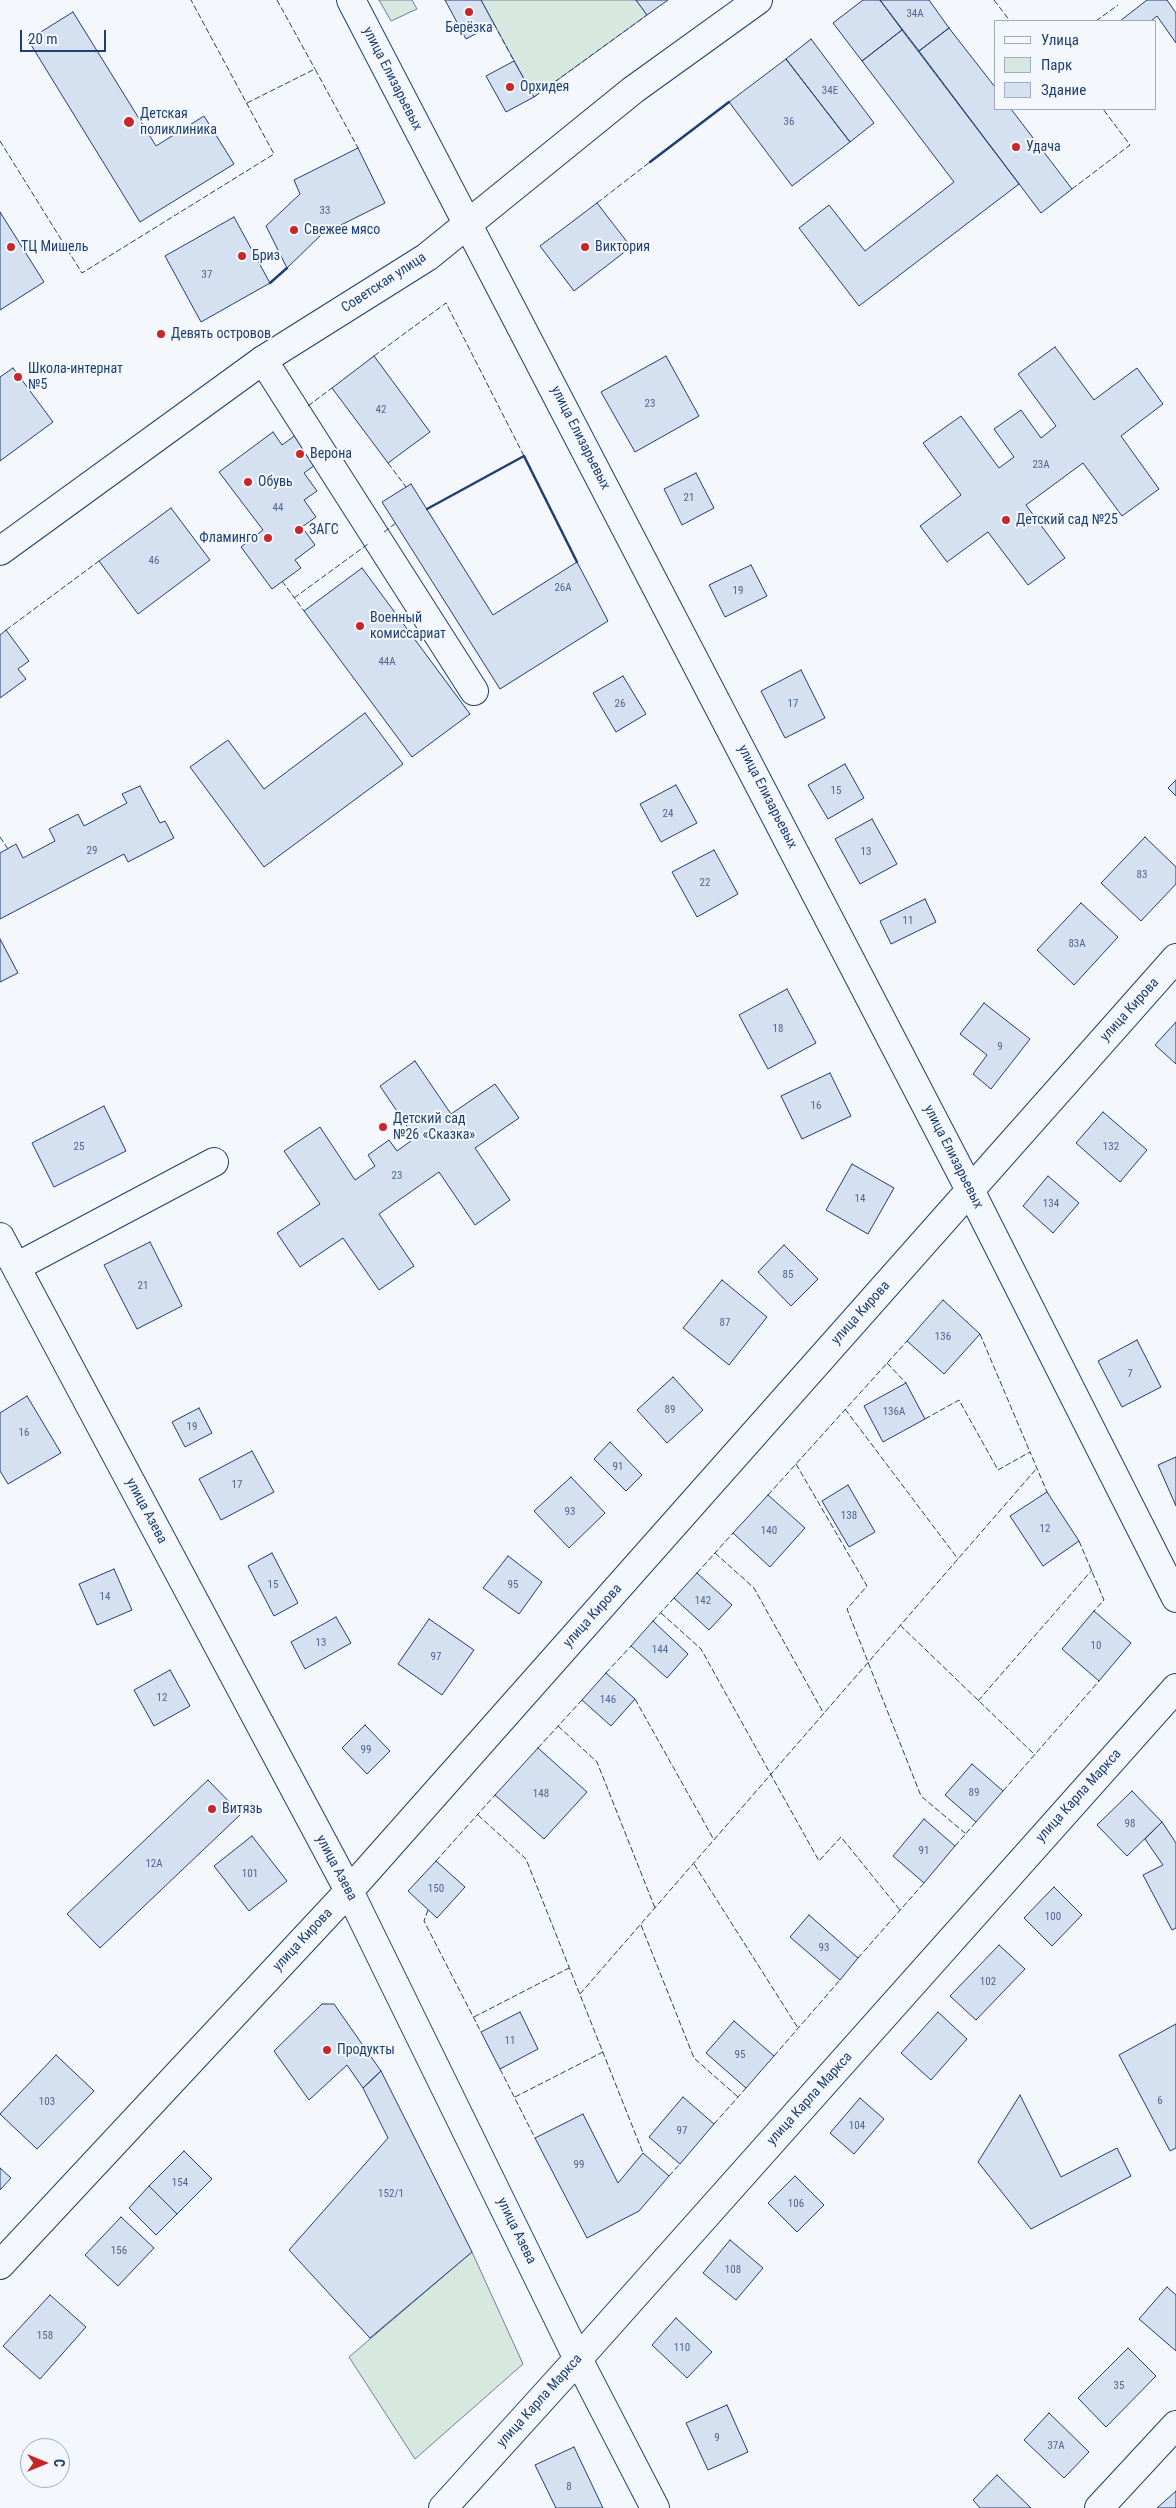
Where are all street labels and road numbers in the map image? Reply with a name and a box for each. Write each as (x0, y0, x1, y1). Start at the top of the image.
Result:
street label: улица Елизарьевых (359, 24, 425, 134)
street label: Советская улица (338, 249, 430, 317)
street label: улица Елизарьевых (547, 383, 613, 493)
street label: улица Елизарьевых (734, 742, 800, 852)
street label: улица Кирова (1097, 975, 1163, 1045)
street label: улица Елизарьевых (920, 1102, 986, 1212)
street label: улица Кирова (828, 1278, 894, 1348)
street label: улица Азева (122, 1475, 170, 1547)
street label: улица Кирова (560, 1581, 626, 1651)
street label: улица Карла Маркса (1033, 1746, 1125, 1846)
street label: улица Азева (312, 1832, 360, 1904)
street label: улица Кирова (270, 1905, 336, 1975)
street label: улица Карла Маркса (764, 2049, 856, 2149)
street label: улица Азева (493, 2195, 539, 2267)
street label: улица Карла Маркса (494, 2351, 586, 2451)

